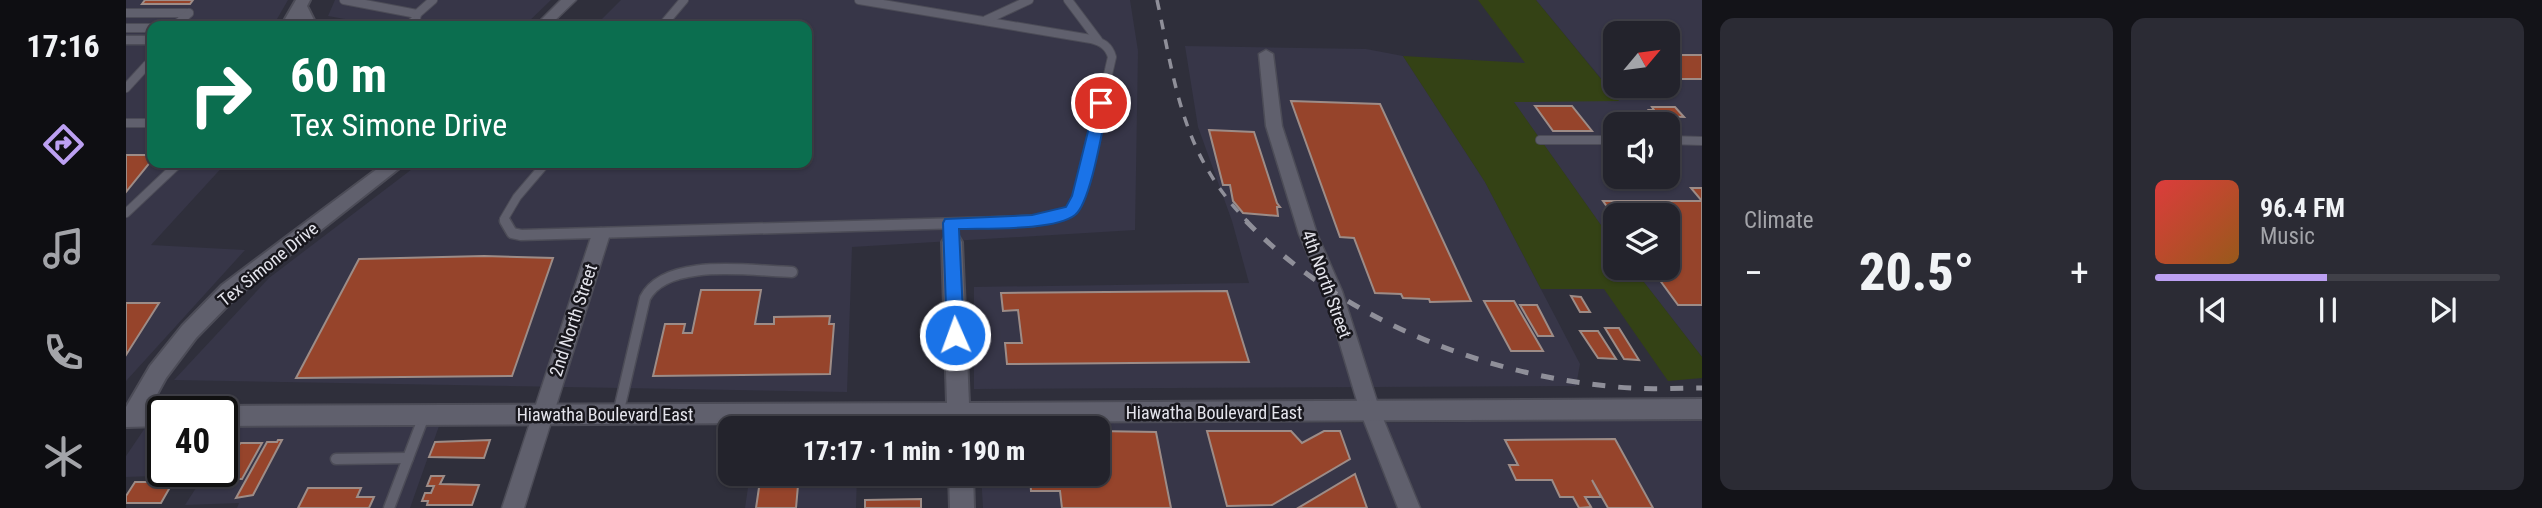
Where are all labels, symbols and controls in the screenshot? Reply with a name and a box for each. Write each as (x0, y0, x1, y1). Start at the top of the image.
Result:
north arrow (1603, 21, 1680, 98)
map controls (1603, 21, 1680, 280)
text: 17:16 (26, 27, 100, 65)
text: 60 m (290, 47, 387, 104)
icon: right (175, 49, 266, 140)
pin (1071, 73, 1131, 133)
icon: arrive (1082, 84, 1120, 122)
text: Tex Simone Drive (290, 106, 507, 144)
button: sound (1603, 112, 1680, 189)
icon: directions (39, 120, 88, 169)
text: 96.4 FM (2260, 193, 2345, 223)
button: layers (1603, 203, 1680, 280)
text: Climate (1744, 207, 1814, 234)
street label: Tex Simone Drive (214, 217, 322, 311)
text: Music (2260, 223, 2315, 250)
icon: music (39, 224, 88, 273)
street label: 4th North Street (1298, 227, 1356, 341)
text: 20.5° (1859, 242, 1974, 303)
text: − (1744, 251, 1763, 295)
text: + (2070, 251, 2089, 295)
street label: 2nd North Street (545, 261, 601, 379)
icon: previous (2194, 291, 2232, 329)
icon: pause (2309, 291, 2347, 329)
icon: next (2424, 291, 2462, 329)
position arrow (918, 298, 992, 372)
icon: phone (39, 328, 88, 377)
speed limit sign: 40 (147, 396, 238, 487)
street label: Hiawatha Boulevard East (1126, 402, 1302, 423)
street label: Hiawatha Boulevard East (517, 404, 693, 425)
icon: climate (39, 432, 88, 481)
text: 17:17 · 1 min · 190 m (803, 436, 1025, 466)

